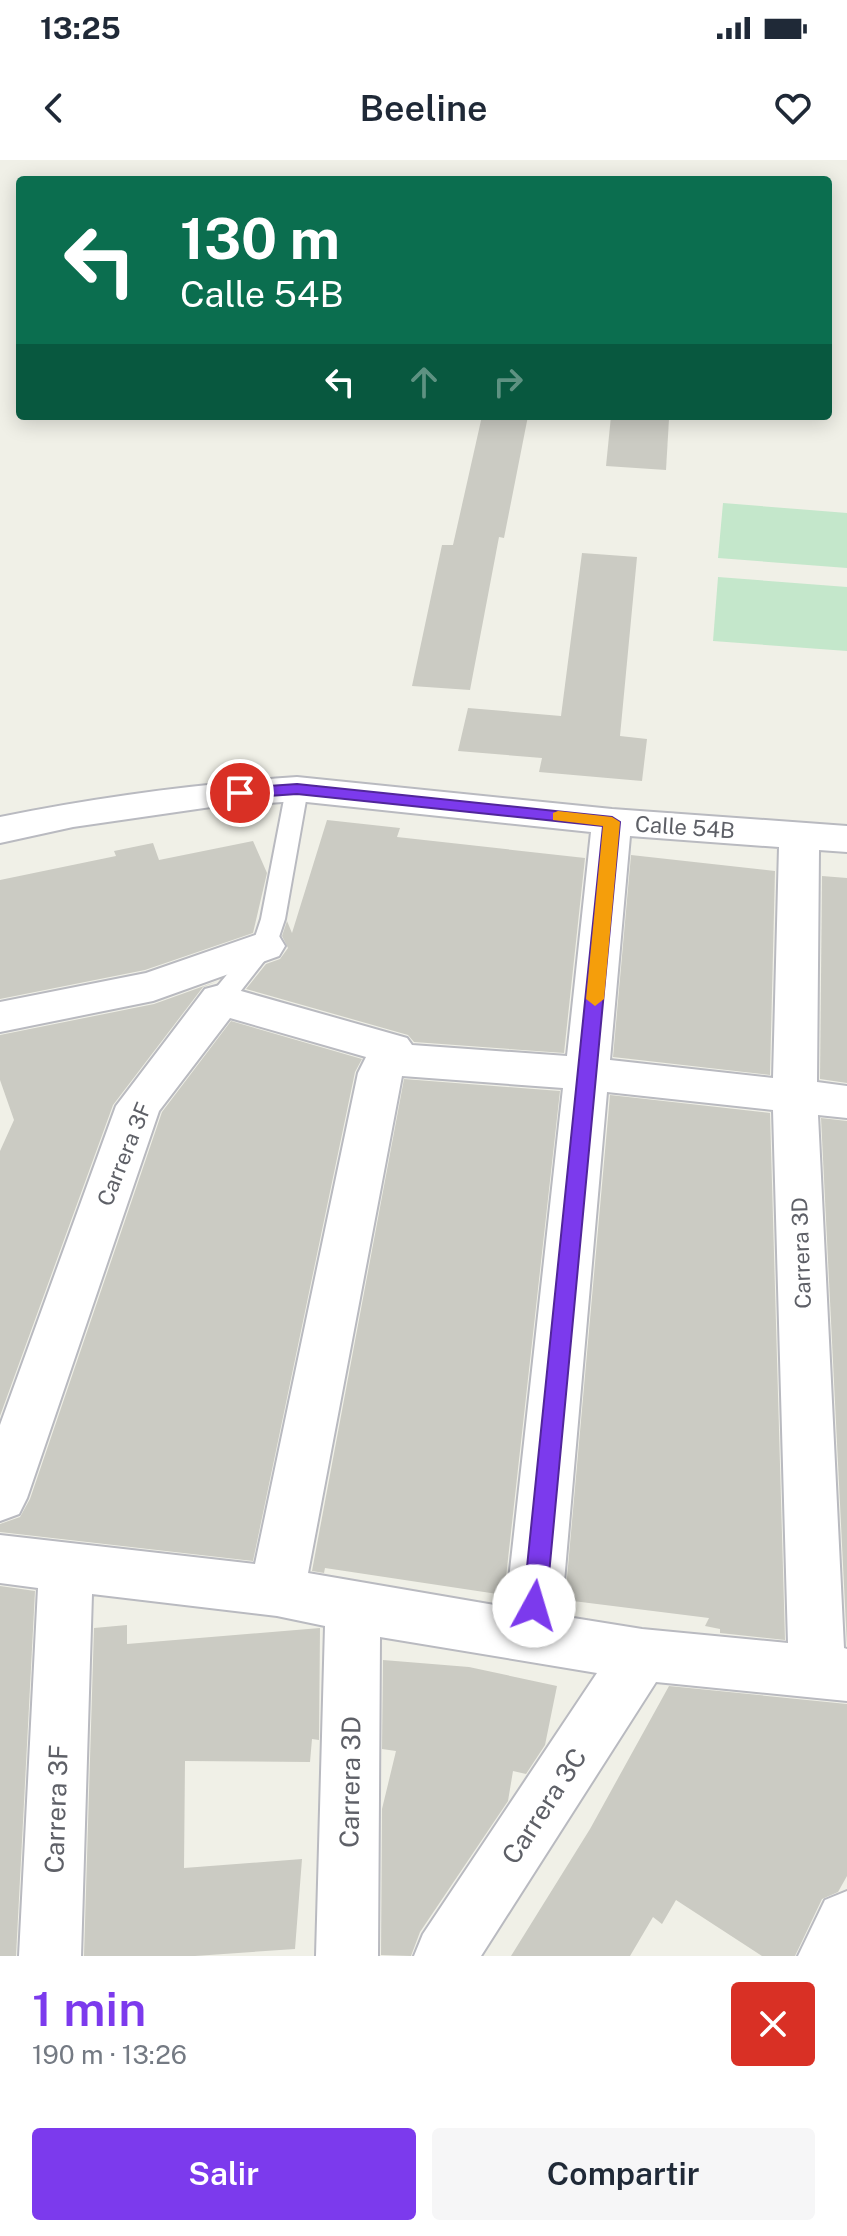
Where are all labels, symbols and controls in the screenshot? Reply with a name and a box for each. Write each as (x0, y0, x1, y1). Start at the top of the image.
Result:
text: 13:25 (40, 10, 121, 46)
icon: back (32, 86, 76, 130)
icon: heart (771, 86, 815, 130)
text: Beeline (359, 87, 488, 129)
text: 130 m (180, 206, 340, 272)
icon: left (48, 208, 152, 312)
text: Calle 54B (180, 273, 344, 315)
icon: left (318, 360, 362, 404)
icon: ahead (402, 360, 446, 404)
icon: right (486, 360, 530, 404)
pin (206, 759, 274, 827)
icon: arrive (218, 771, 262, 815)
street label: Calle 54B (634, 811, 736, 843)
street label: Carrera 3F (91, 1098, 157, 1210)
street label: Carrera 3D (786, 1197, 816, 1309)
position arrow (492, 1564, 576, 1648)
street label: Carrera 3D (333, 1716, 367, 1848)
street label: Carrera 3C (495, 1742, 593, 1870)
street label: Carrera 3F (38, 1744, 74, 1874)
text: 1 min (32, 1980, 146, 2037)
button: close (731, 1982, 815, 2066)
text: 190 m · 13:26 (32, 2039, 187, 2070)
button: Salir (32, 2128, 416, 2220)
button: Compartir (432, 2128, 815, 2220)

